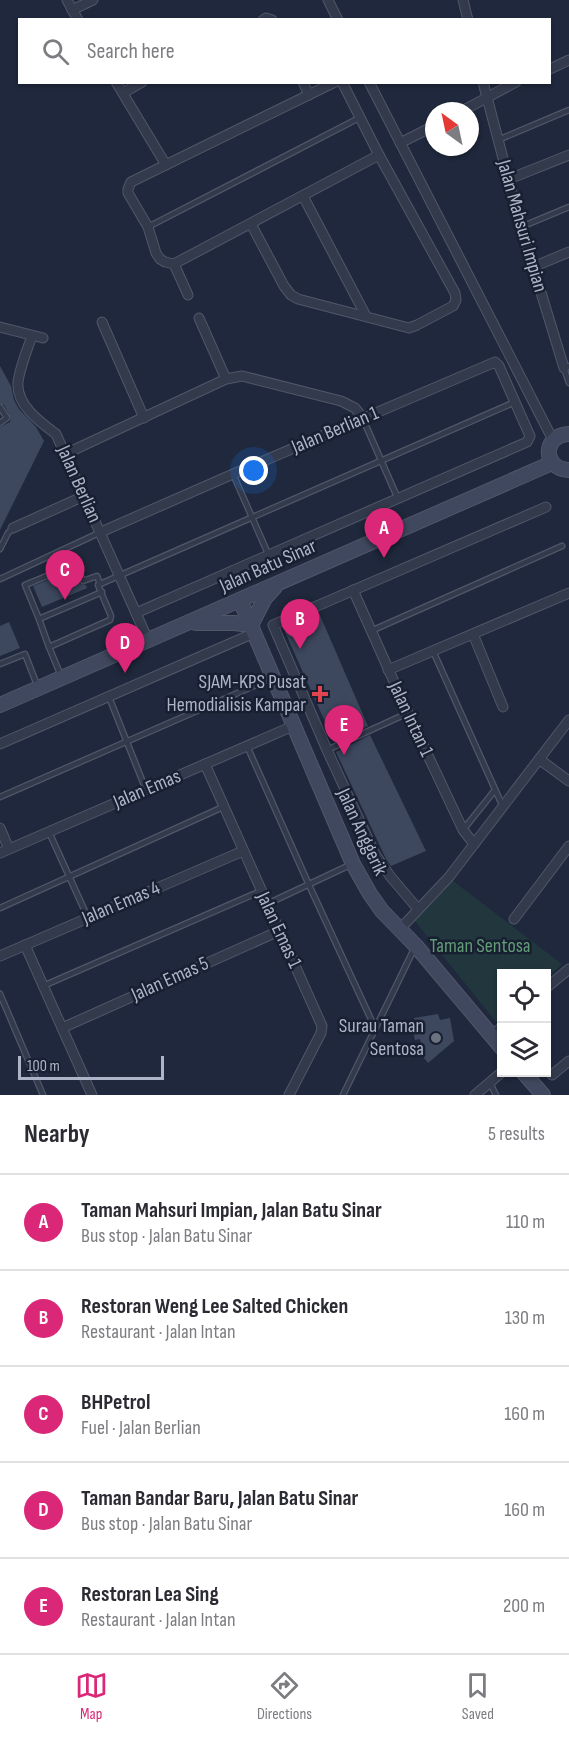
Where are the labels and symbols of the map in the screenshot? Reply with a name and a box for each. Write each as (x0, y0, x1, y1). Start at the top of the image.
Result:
north arrow (425, 102, 479, 156)
street label: Jalan Mahsuri Impian (491, 156, 552, 295)
street label: Jalan Berlian 1 (287, 401, 382, 459)
street label: Jalan Berlian (51, 441, 107, 526)
your location (239, 456, 268, 485)
pin: A (364, 508, 404, 558)
street label: Jalan Batu Sinar (215, 534, 320, 598)
pin: C (46, 550, 84, 600)
pin: B (280, 600, 320, 649)
pin: D (106, 624, 144, 673)
place label: SJAM-KPS Pusat Hemodialisis Kampar (167, 670, 306, 717)
street label: Jalan Intan 1 (383, 677, 439, 760)
marker: SJAM-KPS Pusat Hemodialisis Kampar (311, 685, 329, 703)
pin: E (324, 706, 364, 755)
street label: Jalan Emas (109, 764, 184, 814)
street label: Jalan Anggerik (331, 784, 393, 880)
street label: Jalan Emas 4 (77, 876, 164, 931)
street label: Jalan Emas 1 (251, 887, 307, 972)
park label: Taman Sentosa (429, 934, 531, 958)
street label: Jalan Emas 5 (127, 951, 212, 1007)
place label: Surau Taman Sentosa (339, 1014, 424, 1061)
marker: Surau Taman Sentosa (429, 1031, 443, 1045)
scale bar (18, 1053, 164, 1080)

